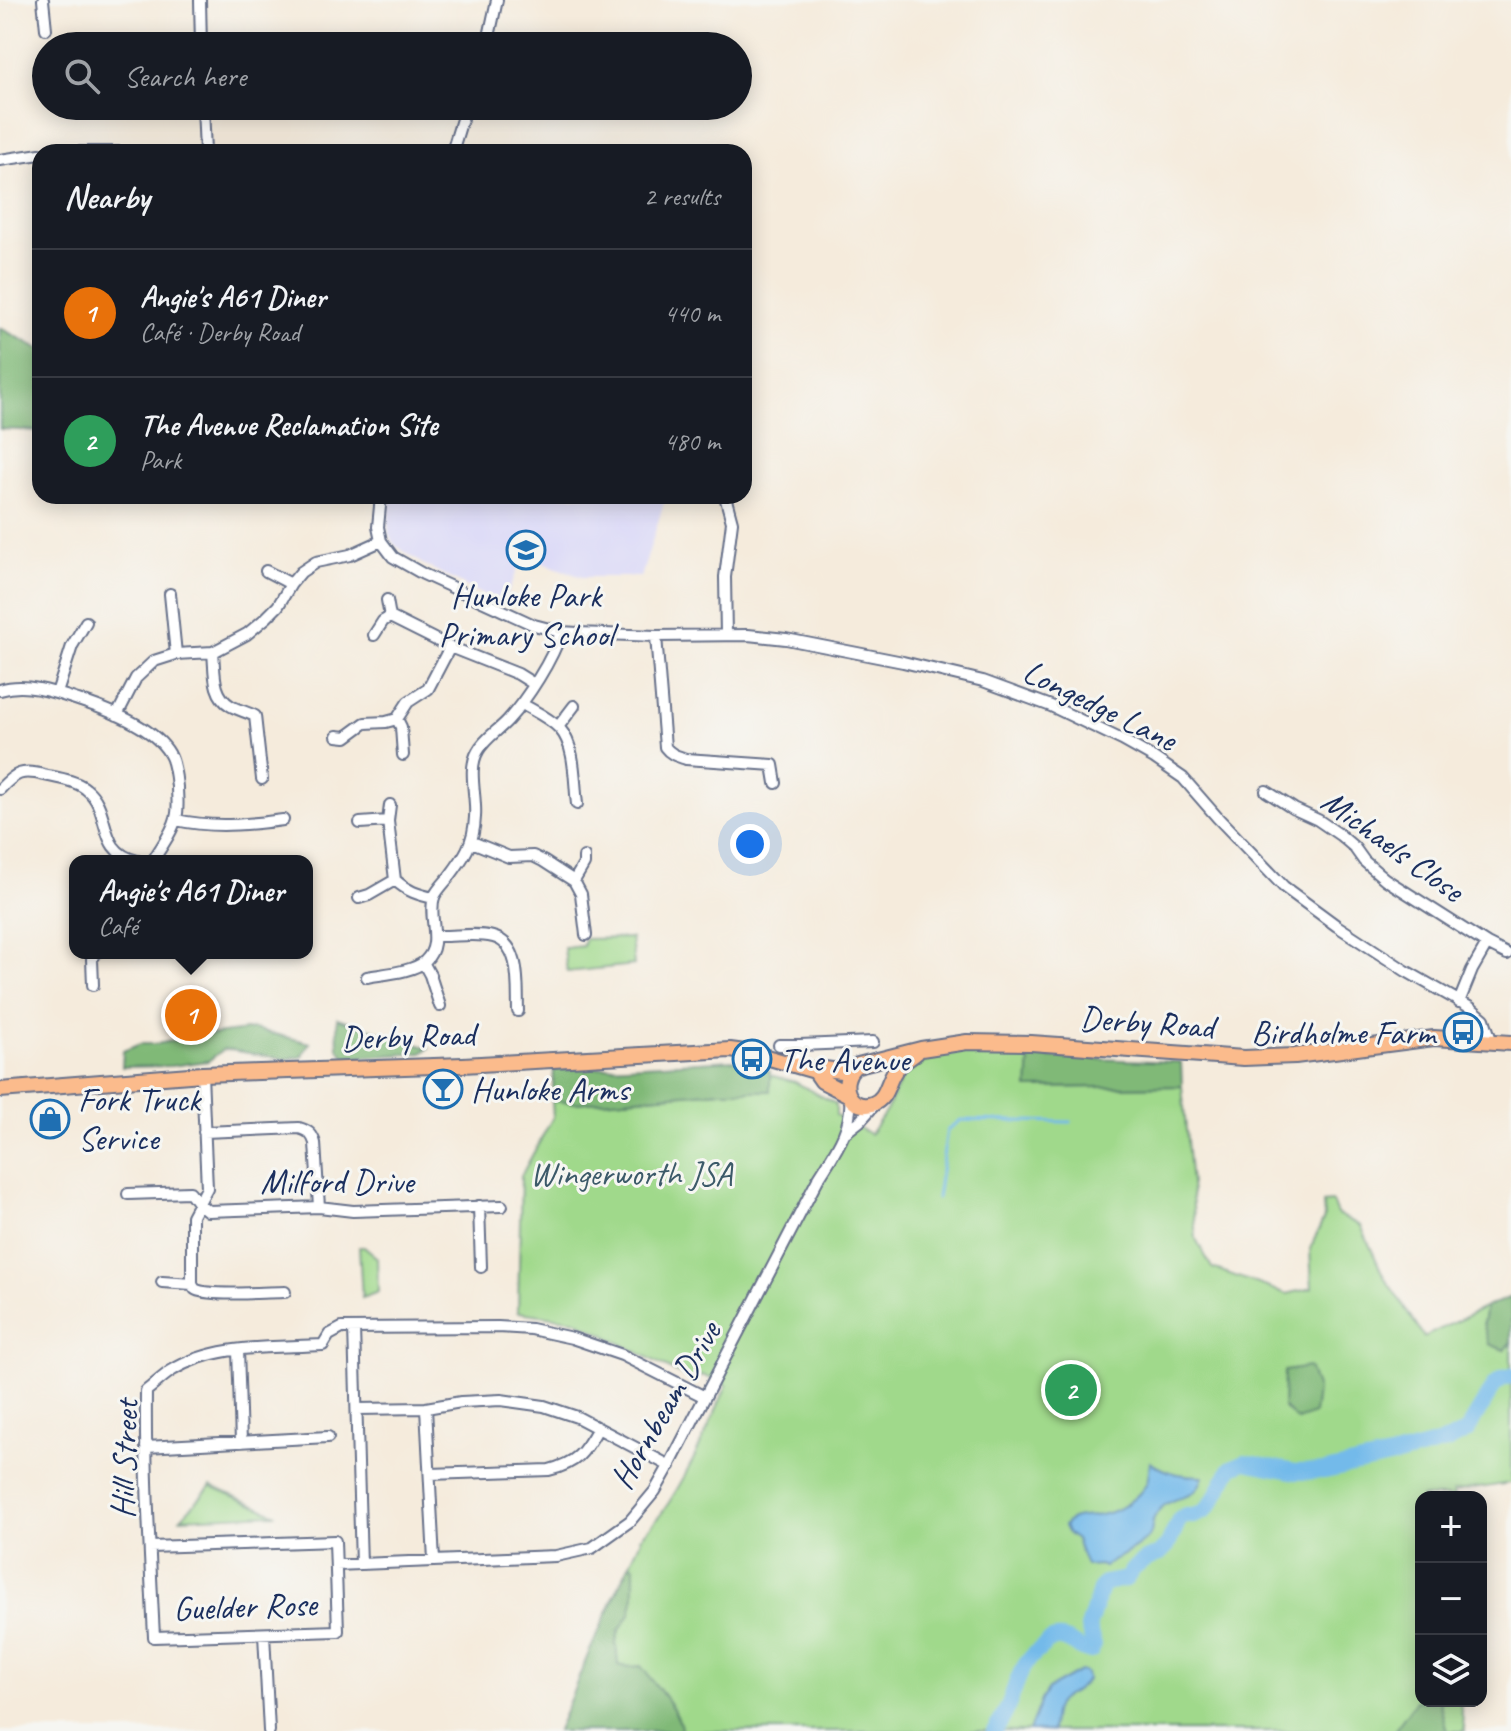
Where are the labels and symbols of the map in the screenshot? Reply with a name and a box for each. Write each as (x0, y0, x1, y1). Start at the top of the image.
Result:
school or university icon: Hunloke Park Primary School (505, 529, 547, 571)
place label: Hunloke Park Primary School (439, 574, 620, 656)
street label: Longedge Lane (1016, 649, 1185, 761)
street label: Michaels Close (1313, 779, 1474, 912)
your location (730, 824, 770, 864)
pin: 1 (165, 985, 217, 1045)
street label: Derby Road (1079, 996, 1220, 1048)
place label: Birdholme Farm (1251, 1011, 1438, 1054)
bus stop icon: Birdholme Farm (1442, 1011, 1484, 1053)
street label: Derby Road (340, 1012, 480, 1060)
bus stop icon: The Avenue (731, 1038, 773, 1080)
place label: The Avenue (780, 1038, 913, 1081)
bar icon: Hunloke Arms (422, 1068, 464, 1110)
place label: Hunloke Arms (471, 1068, 632, 1111)
place label: Fork Truck Service (78, 1078, 203, 1160)
shop icon: Fork Truck Service (29, 1098, 71, 1140)
park label: Wingerworth JSA (530, 1152, 734, 1195)
street label: Milford Drive (260, 1160, 417, 1203)
street label: Hornbeam Drive (600, 1312, 731, 1496)
pin: 2 (1045, 1360, 1097, 1420)
street label: Hill Street (100, 1395, 148, 1519)
street label: Guelder Rose (173, 1582, 319, 1630)

